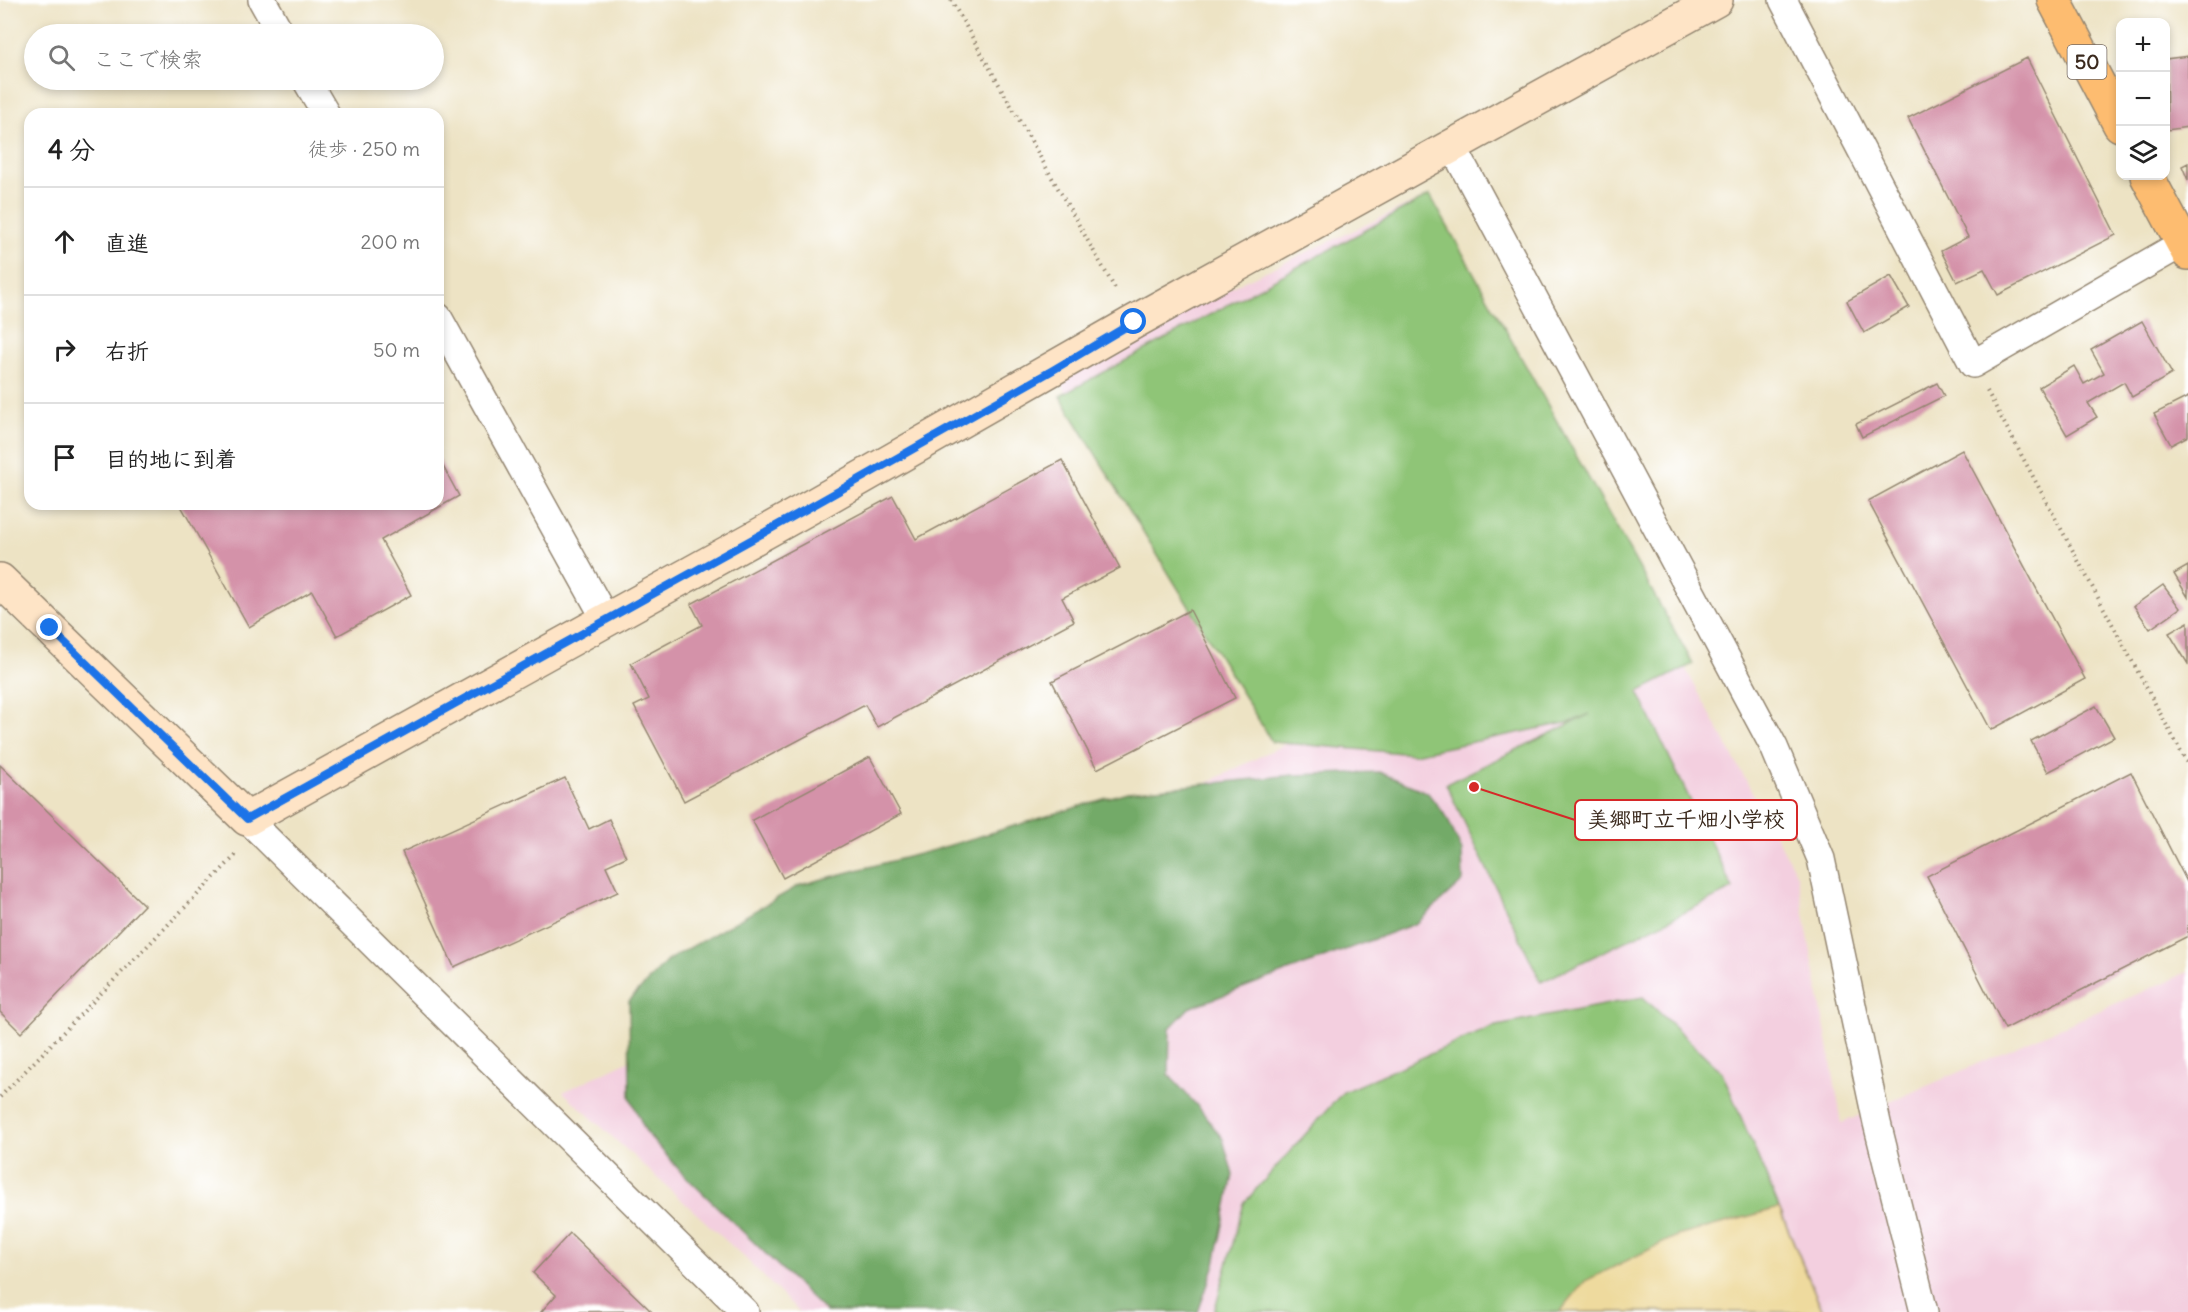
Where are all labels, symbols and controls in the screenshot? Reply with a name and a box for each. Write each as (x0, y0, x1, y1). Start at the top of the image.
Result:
map controls (2116, 18, 2170, 180)
button: + (2116, 18, 2170, 72)
search box (24, 24, 444, 90)
icon: search (45, 41, 78, 74)
text: ここで検索 (93, 45, 203, 73)
road number: 50 (2068, 45, 2106, 79)
button: − (2116, 72, 2170, 126)
button: layers (2116, 126, 2170, 180)
text: 4 分 (48, 133, 95, 166)
text: 徒歩 · 250 m (308, 136, 420, 161)
icon: ahead (48, 225, 81, 258)
text: 直進 (105, 229, 149, 257)
text: 200 m (360, 229, 420, 254)
route start (1120, 308, 1146, 334)
icon: right (48, 333, 81, 366)
text: 右折 (105, 337, 149, 365)
text: 50 m (373, 337, 420, 362)
icon: arrive (48, 441, 81, 474)
text: 目的地に到着 (105, 445, 237, 473)
route end (36, 614, 62, 640)
callout: 美郷町立千畑小学校 (1575, 800, 1797, 840)
text: 美郷町立千畑小学校 (1587, 805, 1785, 833)

